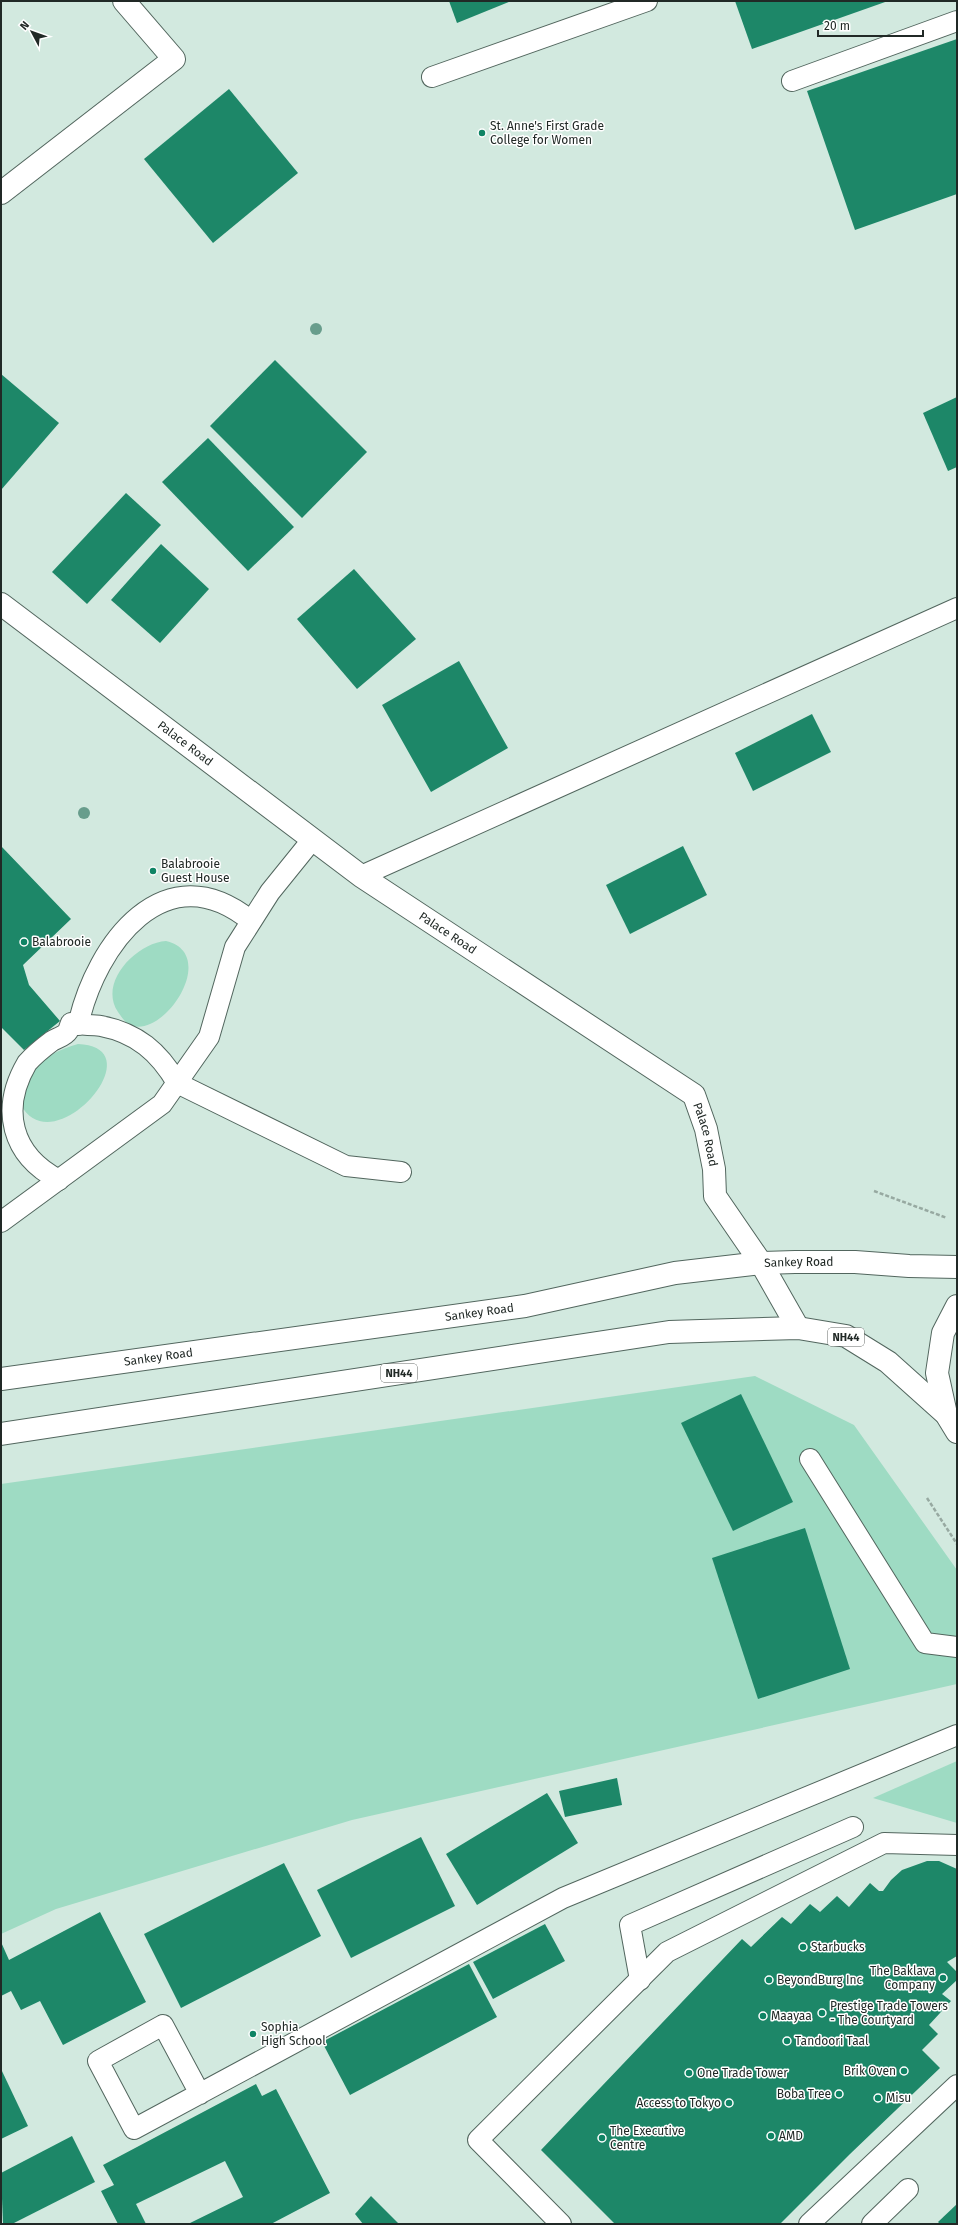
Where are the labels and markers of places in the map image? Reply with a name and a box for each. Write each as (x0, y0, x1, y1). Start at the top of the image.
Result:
place label: St. Anne's First Grade College for Women (490, 119, 604, 147)
marker: St. Anne's First Grade College for Women (477, 128, 487, 138)
place label: Balabrooie Guest House (161, 857, 230, 885)
marker: Balabrooie Guest House (148, 866, 158, 876)
place label: Balabrooie (32, 935, 91, 949)
marker: Balabrooie (19, 937, 29, 947)
place label: Starbucks (811, 1940, 865, 1954)
marker: Starbucks (798, 1942, 808, 1952)
place label: The Baklava Company (870, 1964, 935, 1992)
place label: BeyondBurg Inc (777, 1973, 863, 1987)
marker: The Baklava Company (938, 1973, 948, 1983)
marker: BeyondBurg Inc (764, 1975, 774, 1985)
place label: Prestige Trade Towers - The Courtyard (830, 1999, 948, 2027)
marker: Prestige Trade Towers - The Courtyard (817, 2008, 827, 2018)
place label: Maayaa (771, 2009, 812, 2023)
marker: Maayaa (758, 2011, 768, 2021)
place label: Sophia High School (261, 2020, 326, 2048)
marker: Sophia High School (248, 2029, 258, 2039)
place label: Tandoori Taal (795, 2034, 869, 2048)
marker: Tandoori Taal (782, 2036, 792, 2046)
place label: Brik Oven (844, 2064, 896, 2078)
place label: One Trade Tower (697, 2066, 788, 2080)
marker: Brik Oven (899, 2066, 909, 2076)
marker: One Trade Tower (684, 2068, 694, 2078)
place label: Boba Tree (777, 2087, 831, 2101)
marker: Boba Tree (834, 2089, 844, 2099)
place label: Misu (886, 2091, 911, 2105)
marker: Misu (873, 2093, 883, 2103)
place label: Access to Tokyo (636, 2096, 721, 2110)
marker: Access to Tokyo (724, 2098, 734, 2108)
place label: The Executive Centre (610, 2124, 684, 2152)
place label: AMD (779, 2129, 803, 2143)
marker: AMD (766, 2131, 776, 2141)
marker: The Executive Centre (597, 2133, 607, 2143)

